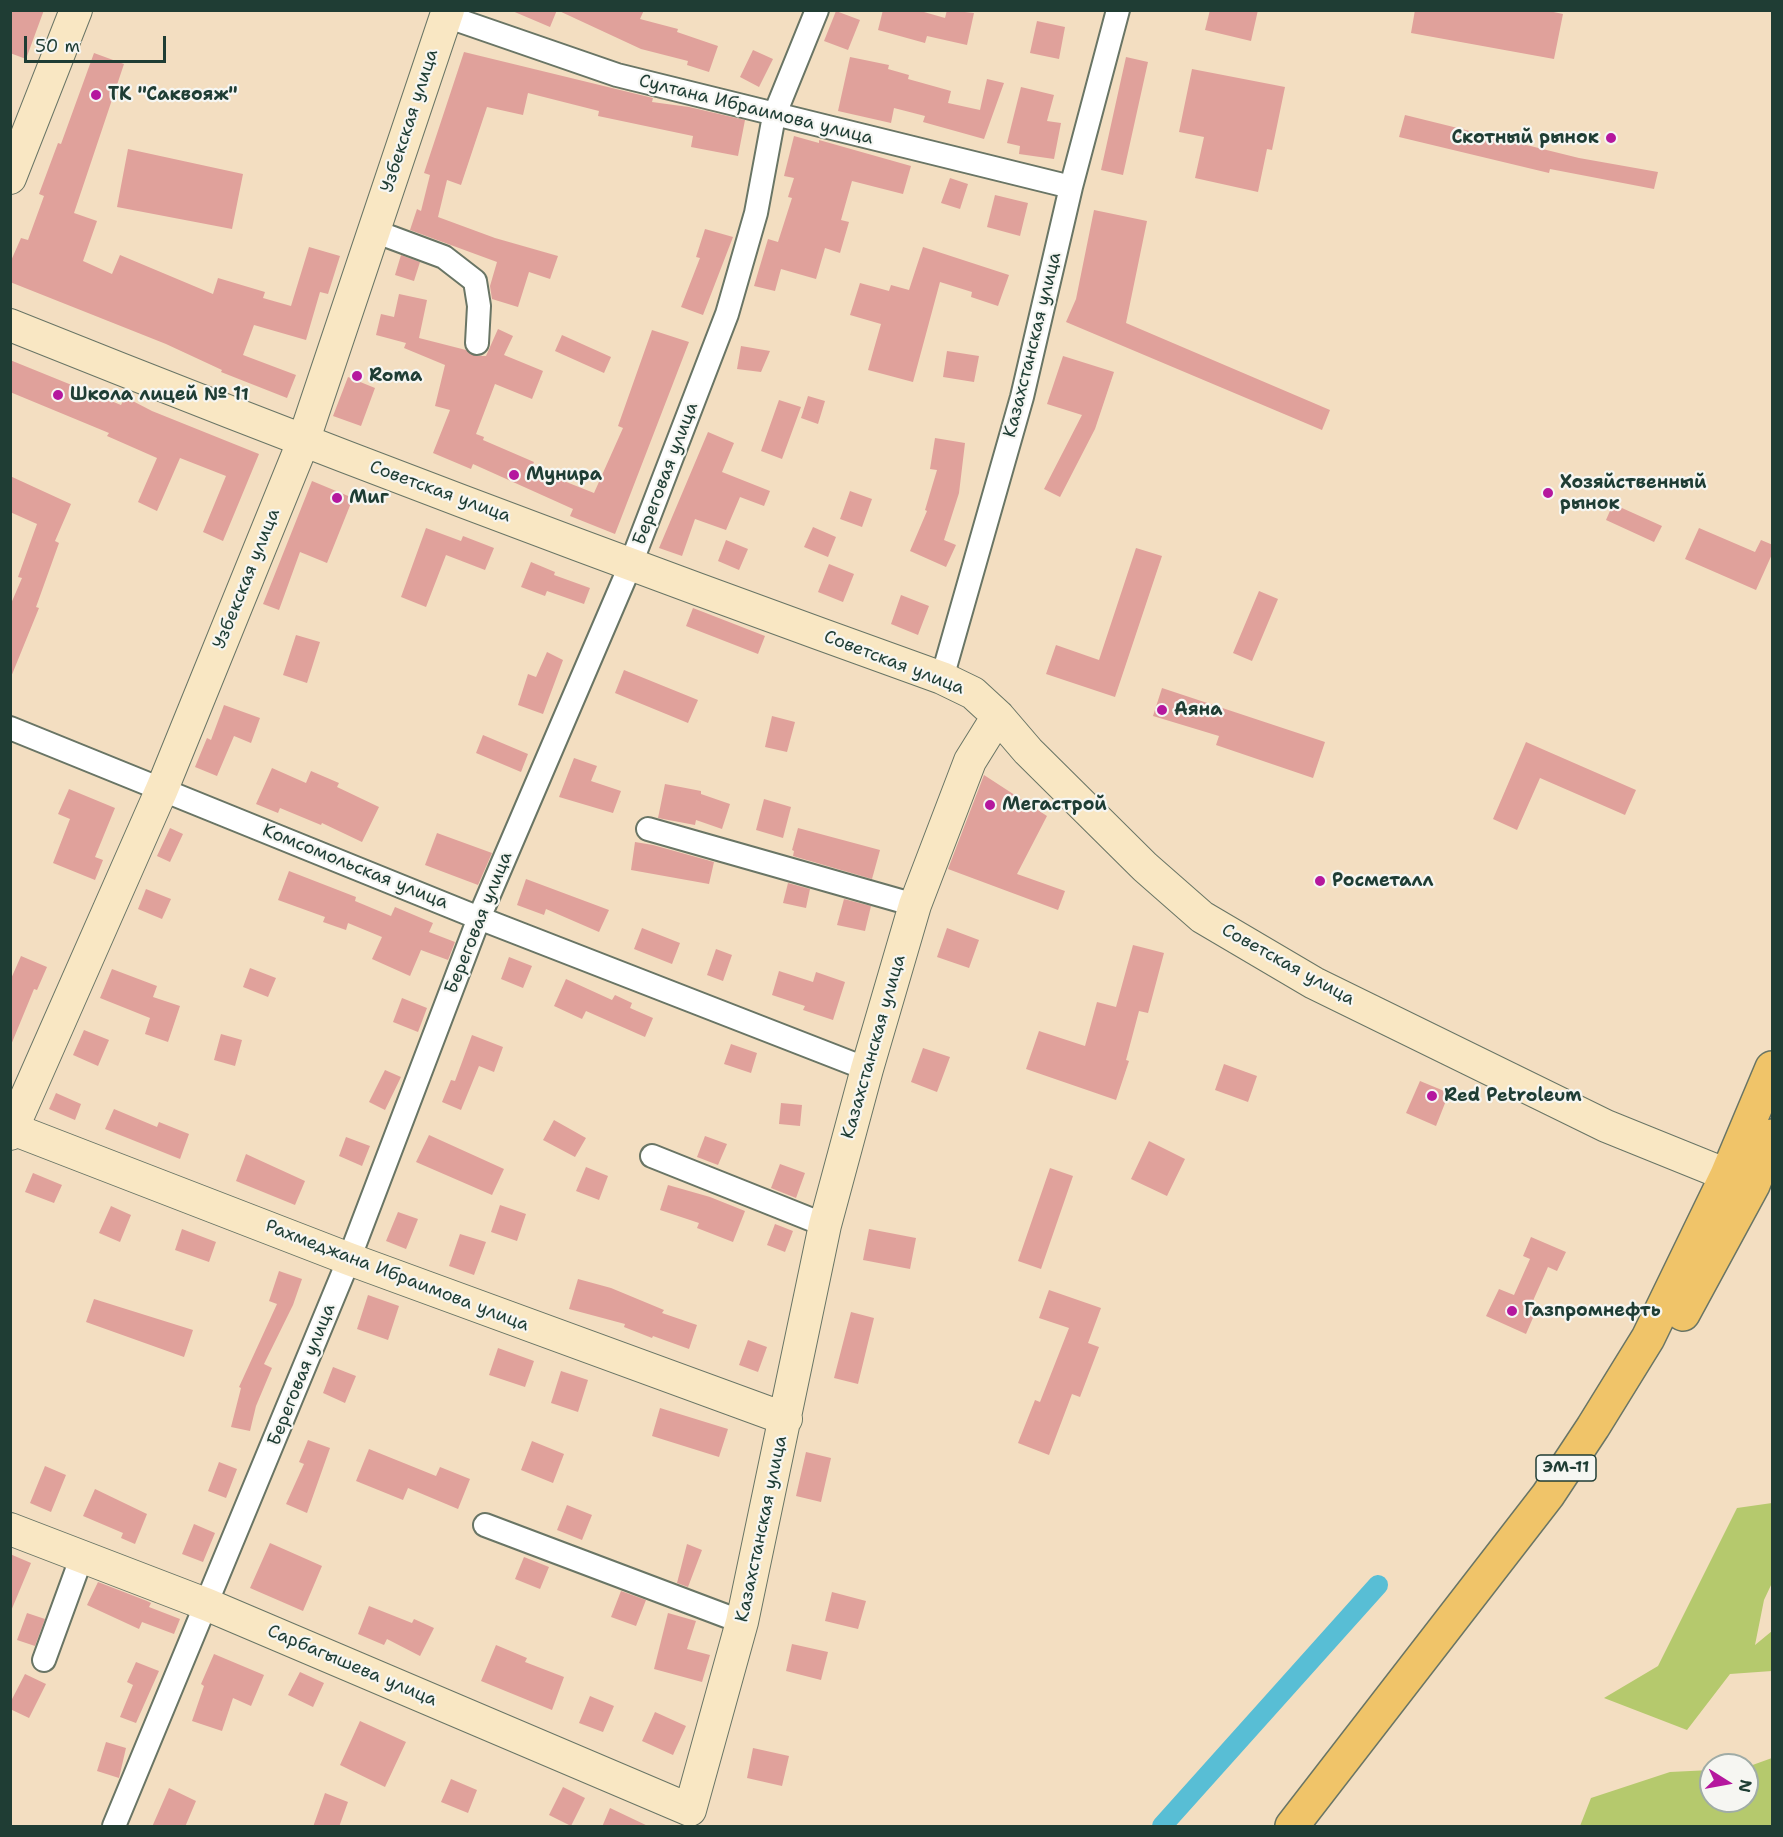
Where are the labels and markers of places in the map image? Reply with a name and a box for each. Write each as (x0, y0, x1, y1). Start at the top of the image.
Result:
place label: ТК "Саквояж" (108, 84, 238, 106)
marker: ТК "Саквояж" (89, 88, 103, 102)
place label: Скотный рынок (1451, 127, 1599, 149)
marker: Скотный рынок (1604, 131, 1618, 145)
place label: Roma (369, 365, 422, 387)
marker: Roma (350, 369, 364, 383)
place label: Школа лицей № 11 (70, 384, 249, 406)
marker: Школа лицей № 11 (51, 388, 65, 402)
place label: Мунира (526, 464, 602, 486)
marker: Мунира (507, 468, 521, 482)
place label: Хозяйственный рынок (1560, 472, 1706, 514)
marker: Хозяйственный рынок (1541, 486, 1555, 500)
place label: Миг (349, 487, 389, 509)
marker: Миг (330, 491, 344, 505)
place label: Аяна (1174, 699, 1222, 721)
marker: Аяна (1155, 703, 1169, 717)
place label: Мегастрой (1002, 794, 1107, 816)
marker: Мегастрой (983, 798, 997, 812)
place label: Росметалл (1332, 870, 1434, 892)
marker: Росметалл (1313, 874, 1327, 888)
place label: Red Petroleum (1444, 1085, 1582, 1107)
marker: Red Petroleum (1425, 1089, 1439, 1103)
place label: Газпромнефть (1524, 1300, 1661, 1322)
marker: Газпромнефть (1505, 1304, 1519, 1318)

